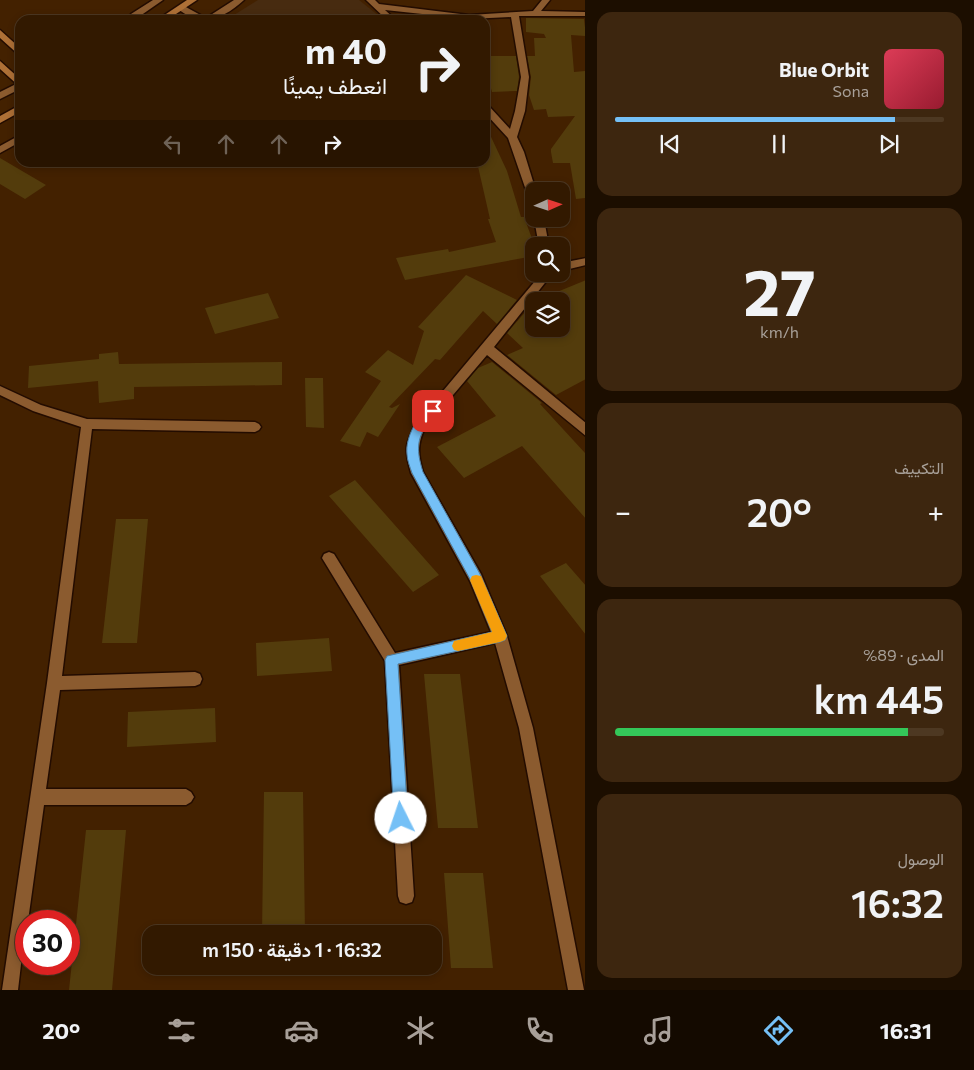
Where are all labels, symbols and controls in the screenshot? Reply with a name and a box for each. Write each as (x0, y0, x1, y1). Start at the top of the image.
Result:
text: 40 m (305, 28, 387, 71)
icon: right (405, 35, 470, 100)
text: Blue Orbit (779, 58, 869, 81)
text: انعطف يمينًا (283, 72, 387, 99)
text: Sona (833, 81, 869, 100)
icon: left (159, 130, 187, 158)
icon: ahead (212, 130, 240, 158)
icon: ahead (265, 130, 293, 158)
icon: right (318, 130, 346, 158)
icon: previous (656, 130, 684, 158)
icon: pause (765, 130, 793, 158)
icon: next (875, 130, 903, 158)
north arrow (525, 182, 570, 228)
map controls (525, 182, 570, 337)
button: search (525, 237, 570, 282)
text: 27 (743, 250, 816, 329)
button: layers (525, 292, 570, 337)
text: km/h (760, 322, 799, 341)
pin (412, 390, 454, 432)
icon: arrive (419, 397, 447, 425)
text: التكييف (894, 458, 944, 477)
text: 20° (747, 488, 812, 535)
text: − (615, 494, 631, 528)
text: + (928, 494, 944, 528)
text: المدى · 89% (863, 645, 944, 664)
text: 445 km (814, 675, 944, 722)
position arrow (374, 791, 426, 843)
text: الوصول (898, 849, 944, 868)
text: 16:32 (851, 879, 944, 926)
speed limit sign: 30 (15, 910, 80, 975)
text: 16:32 · 1 دقيقة · 150 m (202, 938, 382, 961)
icon: filters (164, 1013, 199, 1048)
icon: car (284, 1013, 319, 1048)
icon: climate (403, 1013, 438, 1048)
icon: phone (522, 1013, 557, 1048)
icon: music (641, 1013, 676, 1048)
icon: directions (761, 1013, 796, 1048)
text: 20° (42, 1017, 80, 1044)
text: 16:31 (880, 1017, 932, 1044)

